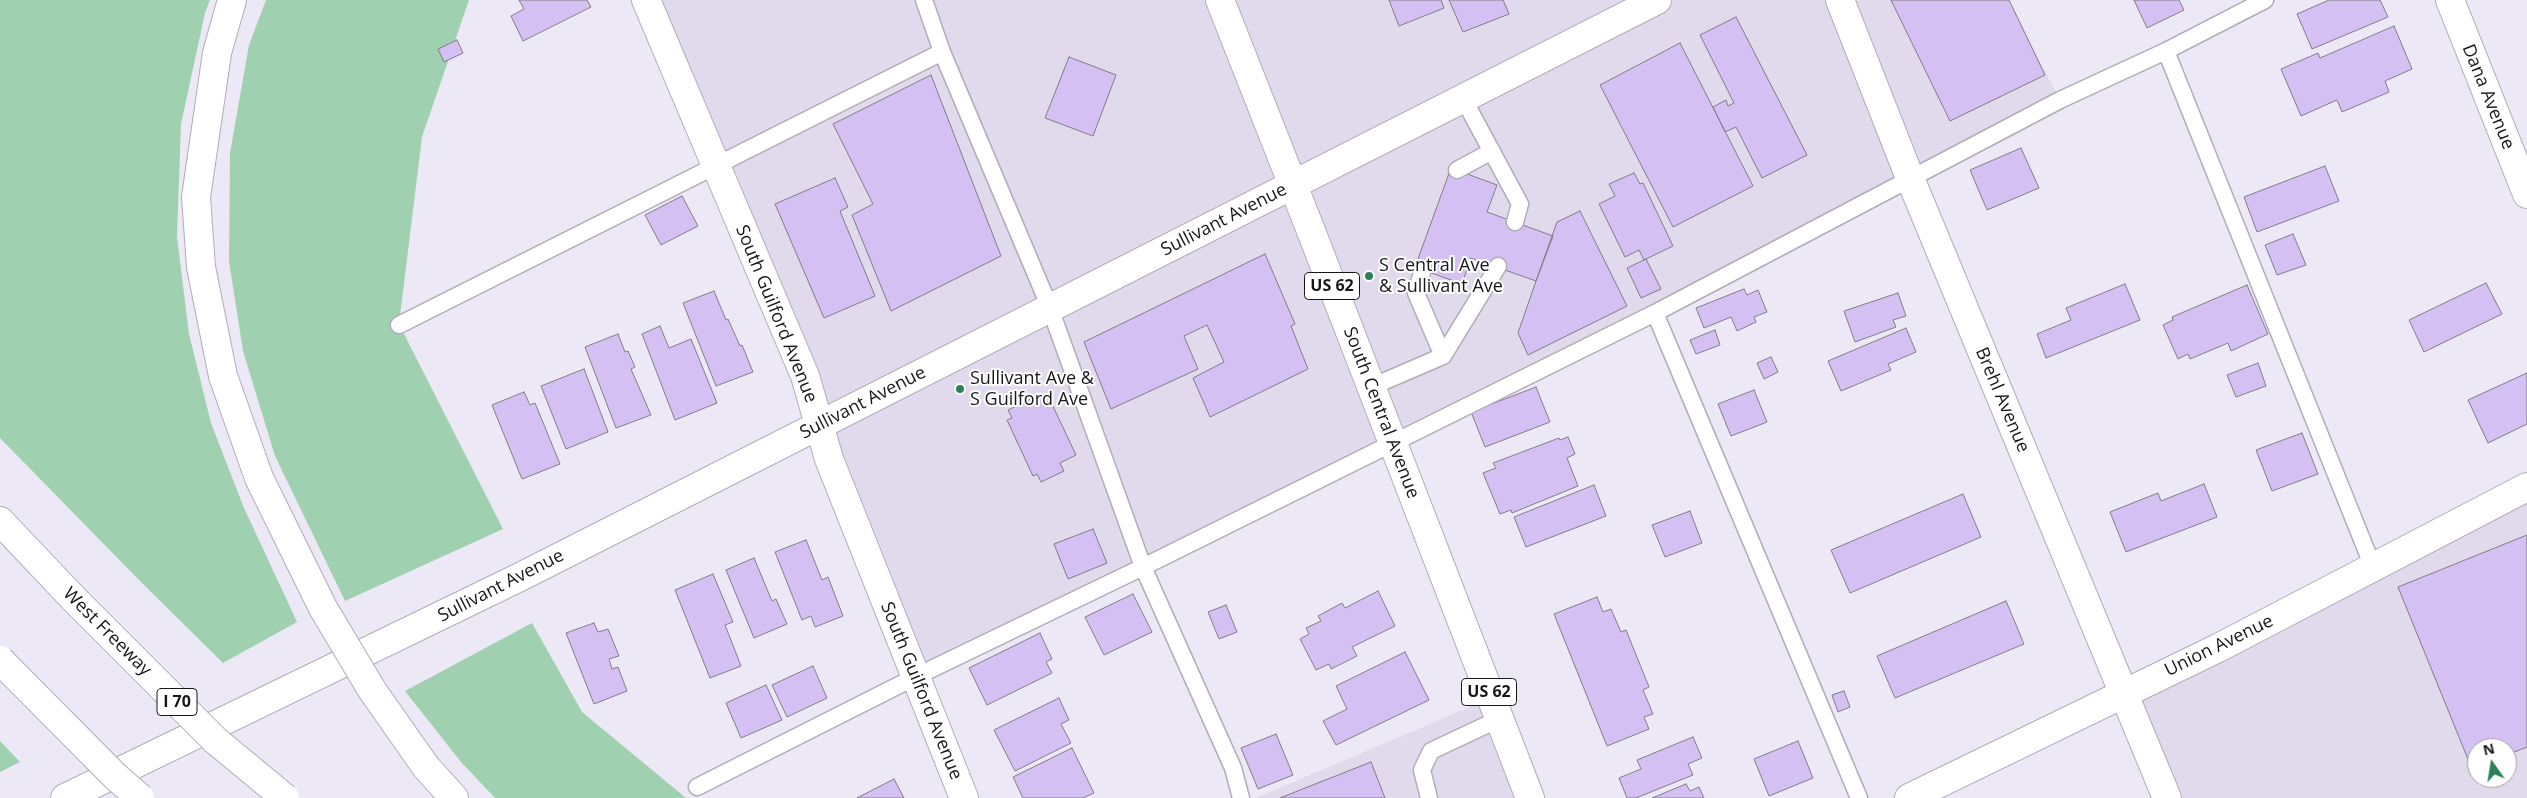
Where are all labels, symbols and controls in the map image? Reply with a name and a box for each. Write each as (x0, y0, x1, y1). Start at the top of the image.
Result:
street label: Dana Avenue (2457, 41, 2519, 153)
street label: Sullivant Avenue (1157, 179, 1291, 261)
street label: South Guilford Avenue (730, 222, 822, 406)
place label: S Central Ave & Sullivant Ave (1379, 255, 1503, 298)
marker: S Central Ave & Sullivant Ave (1363, 270, 1375, 282)
road number: US 62 (1304, 272, 1360, 300)
street label: South Central Avenue (1338, 324, 1424, 502)
street label: Brehl Avenue (1970, 344, 2034, 456)
street label: Sullivant Avenue (796, 362, 930, 444)
place label: Sullivant Ave & S Guilford Ave (970, 368, 1094, 410)
marker: Sullivant Ave & S Guilford Ave (954, 383, 966, 395)
street label: Sullivant Avenue (434, 545, 568, 627)
street label: West Freeway (58, 583, 156, 681)
street label: South Guilford Avenue (875, 599, 967, 783)
street label: Union Avenue (2161, 610, 2277, 682)
road number: US 62 (1462, 679, 1516, 706)
road number: I 70 (157, 689, 197, 716)
north arrow (2467, 738, 2517, 788)
text: N (2481, 738, 2496, 759)

